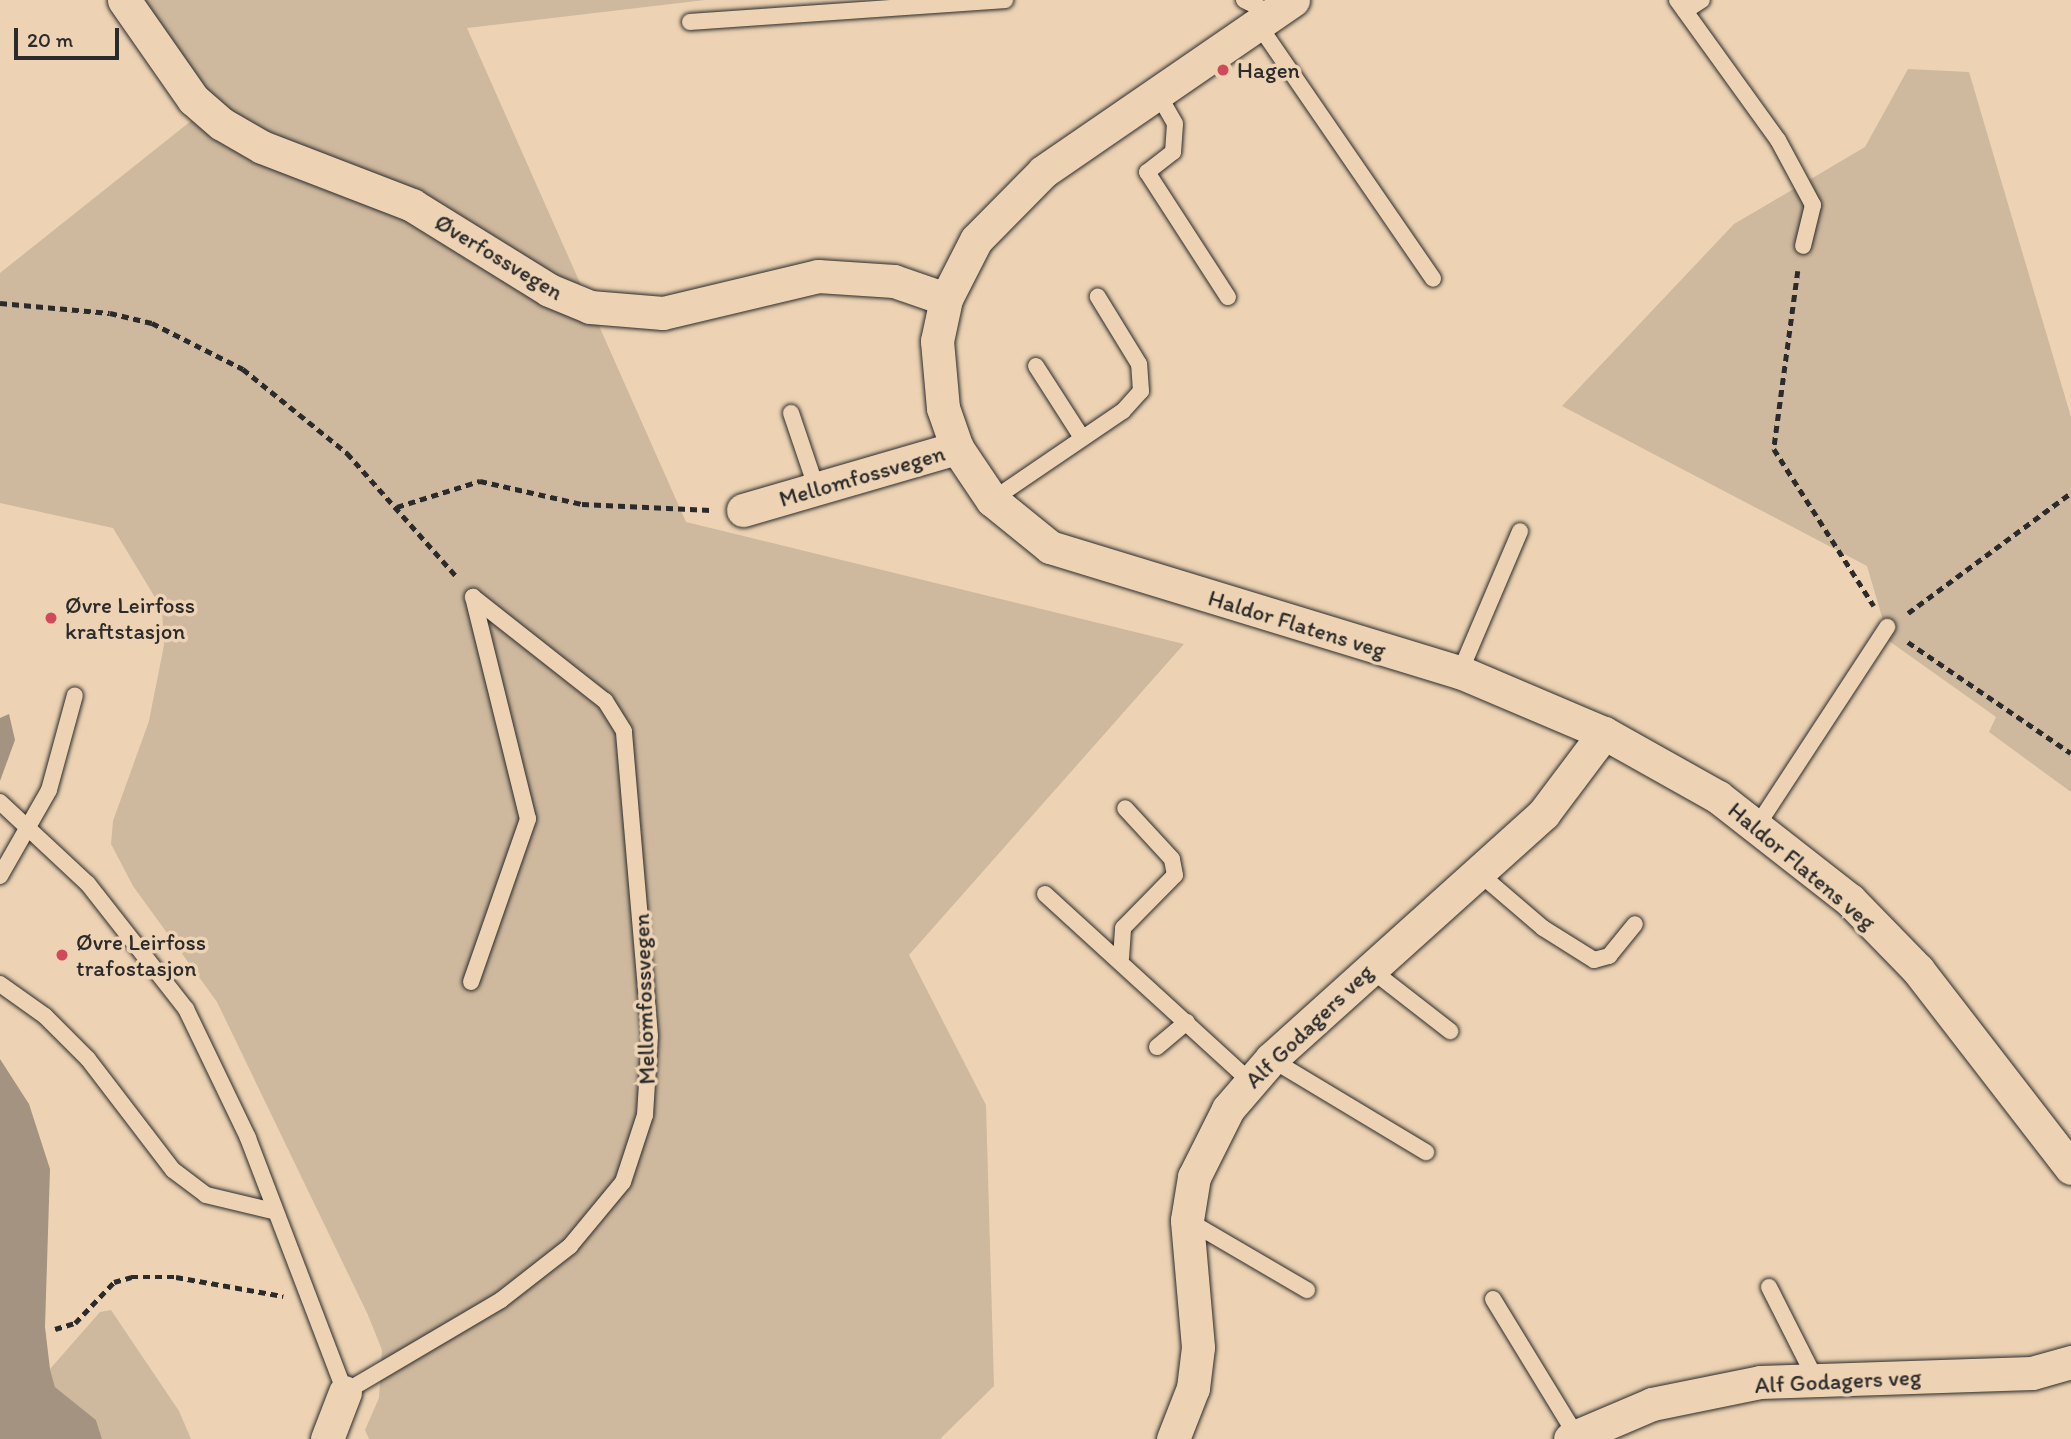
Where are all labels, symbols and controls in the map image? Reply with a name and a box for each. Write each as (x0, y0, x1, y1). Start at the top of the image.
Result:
scale bar (18, 14, 122, 58)
text: 20 m (27, 27, 73, 52)
place label: Hagen (1237, 56, 1300, 84)
marker: Hagen (1215, 62, 1231, 78)
street label: Øverfossvegen (430, 208, 568, 306)
street label: Mellomfossvegen (776, 439, 948, 513)
street label: Haldor Flatens veg (1205, 584, 1389, 664)
place label: Øvre Leirfoss kraftstasjon (65, 591, 196, 645)
marker: Øvre Leirfoss kraftstasjon (43, 610, 59, 626)
street label: Haldor Flatens veg (1723, 796, 1881, 936)
street label: Mellomfossvegen (627, 913, 661, 1085)
place label: Øvre Leirfoss trafostasjon (76, 928, 207, 982)
marker: Øvre Leirfoss trafostasjon (54, 947, 70, 963)
street label: Alf Godagers veg (1239, 958, 1379, 1094)
street label: Alf Godagers veg (1754, 1363, 1922, 1399)

